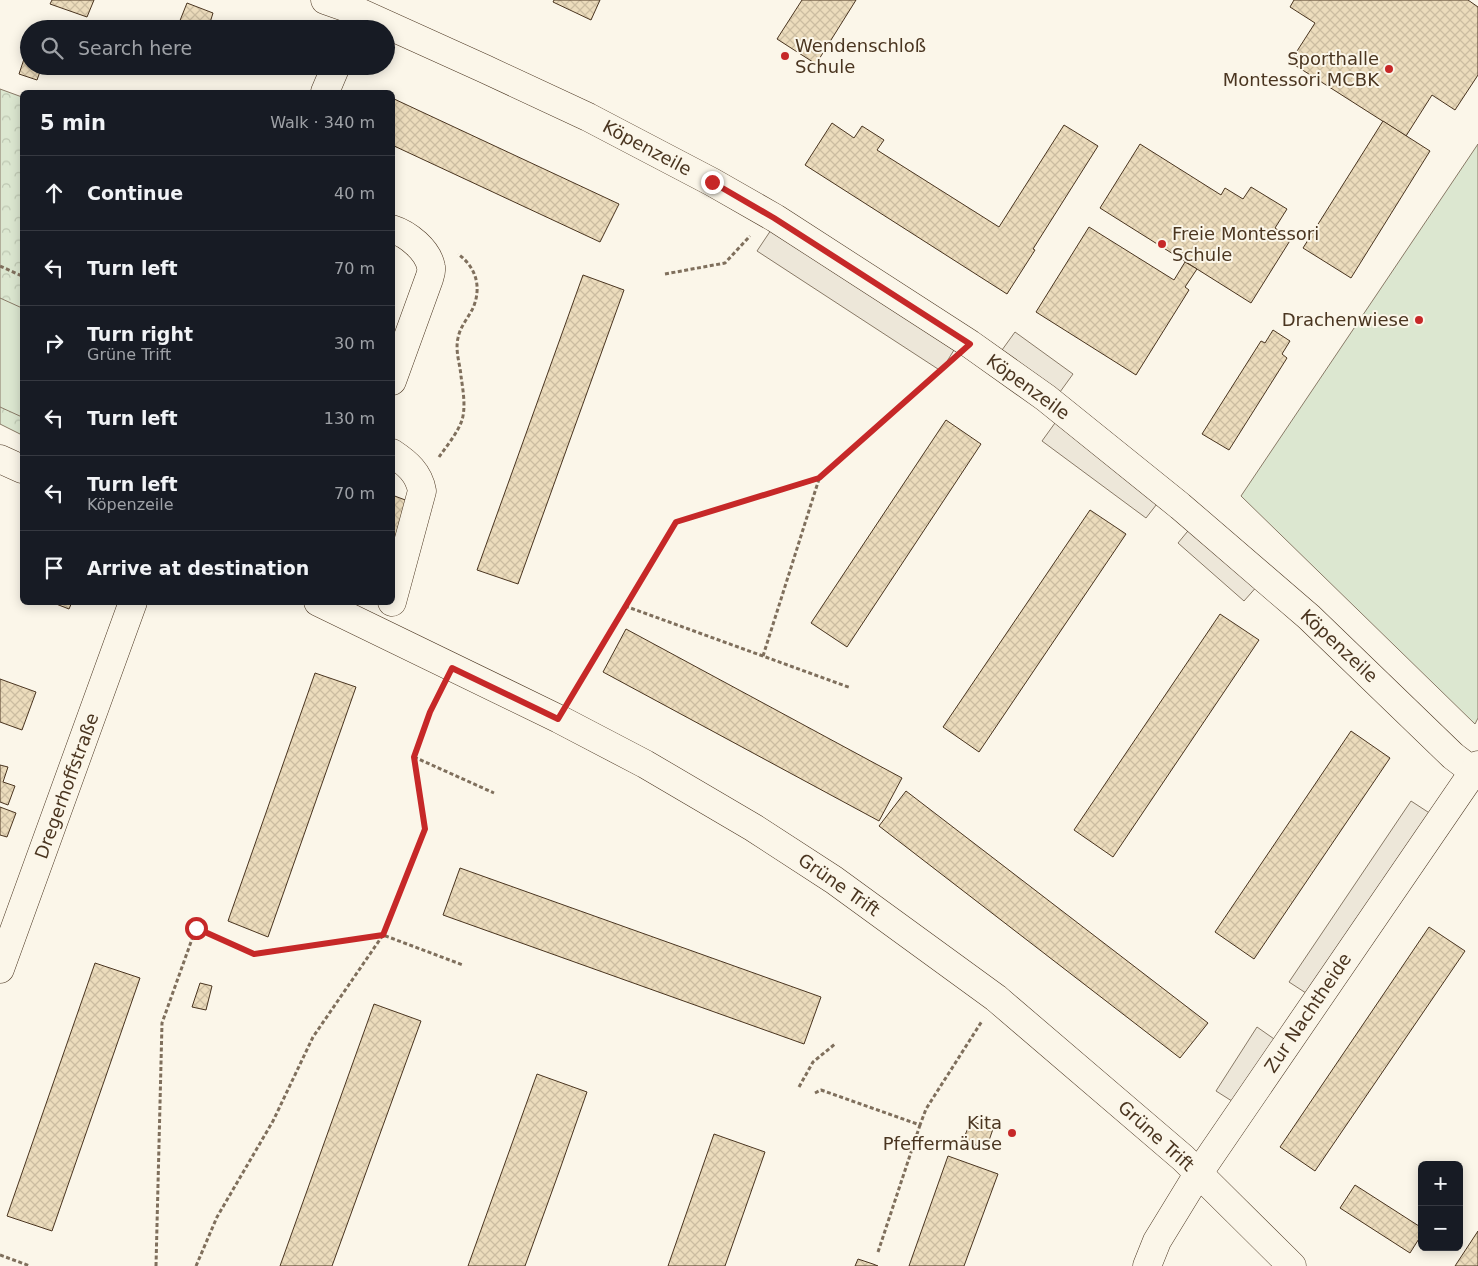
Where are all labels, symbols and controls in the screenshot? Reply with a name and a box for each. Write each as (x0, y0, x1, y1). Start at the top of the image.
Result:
search box (20, 20, 395, 75)
icon: search (38, 34, 66, 62)
place label: Wendenschloß Schule (795, 35, 926, 77)
text: Search here (78, 37, 192, 59)
place label: Sporthalle Montessori MCBK (1223, 48, 1380, 90)
marker: Wendenschloß Schule (779, 50, 791, 62)
marker: Sporthalle Montessori MCBK (1383, 63, 1395, 75)
text: 5 min (40, 111, 106, 135)
text: Walk · 340 m (270, 113, 375, 132)
street label: Köpenzeile (599, 115, 695, 180)
route end (701, 171, 724, 194)
icon: ahead (40, 179, 68, 207)
text: Continue (87, 182, 183, 204)
text: 40 m (334, 184, 375, 203)
place label: Freie Montessori Schule (1172, 223, 1319, 265)
marker: Freie Montessori Schule (1156, 238, 1168, 250)
icon: left (40, 254, 68, 282)
text: Turn left (87, 257, 178, 279)
text: 70 m (334, 259, 375, 278)
place label: Drachenwiese (1282, 309, 1409, 330)
marker: Drachenwiese (1413, 314, 1425, 326)
text: Turn right (87, 323, 193, 345)
icon: right (40, 329, 68, 357)
text: 30 m (334, 334, 375, 353)
text: Grüne Trift (87, 345, 171, 364)
street label: Köpenzeile (983, 349, 1074, 424)
icon: left (40, 404, 68, 432)
text: Turn left (87, 407, 178, 429)
text: 130 m (324, 409, 375, 428)
text: Turn left (87, 473, 178, 495)
icon: left (40, 479, 68, 507)
text: 70 m (334, 484, 375, 503)
text: Köpenzeile (87, 495, 174, 514)
icon: arrive (40, 554, 68, 582)
text: Arrive at destination (87, 557, 309, 579)
street label: Köpenzeile (1297, 605, 1382, 687)
street label: Dregerhoffstraße (30, 710, 103, 862)
street label: Grüne Trift (794, 849, 884, 920)
route start (185, 917, 208, 940)
street label: Zur Nachtheide (1260, 949, 1355, 1077)
street label: Grüne Trift (1114, 1096, 1199, 1175)
place label: Kita Pfeffermäuse (883, 1112, 1002, 1154)
marker: Kita Pfeffermäuse (1006, 1127, 1018, 1139)
map controls (1418, 1161, 1463, 1251)
button: + (1418, 1161, 1463, 1206)
button: − (1418, 1206, 1463, 1251)

